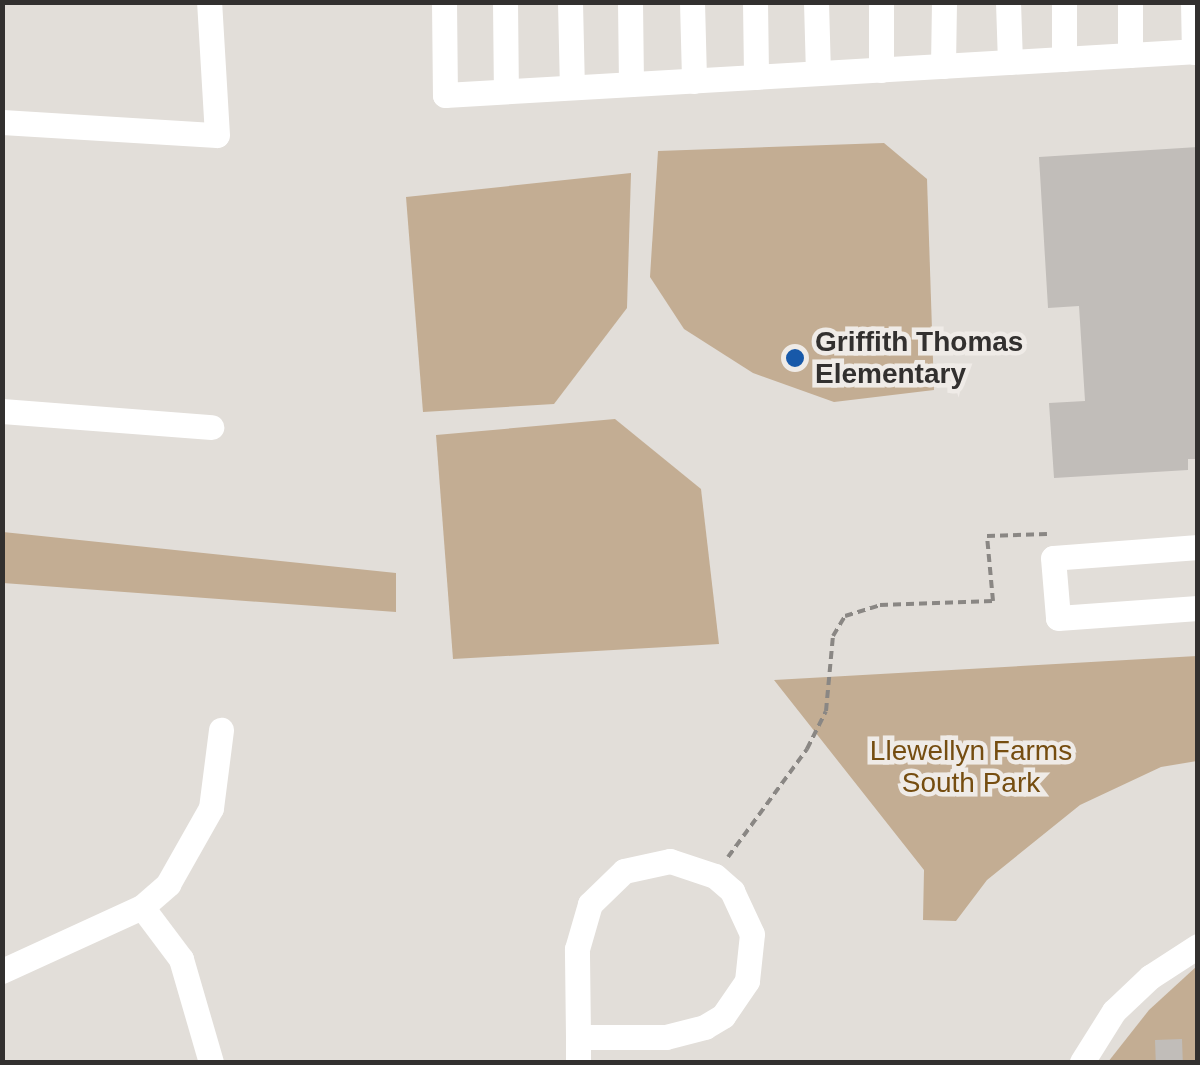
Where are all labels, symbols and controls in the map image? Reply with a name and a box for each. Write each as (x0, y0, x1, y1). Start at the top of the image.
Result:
place label: Griffith Thomas Elementary (815, 325, 1023, 391)
marker: Griffith Thomas Elementary (784, 347, 806, 369)
park label: Llewellyn Farms South Park (870, 734, 1072, 800)

